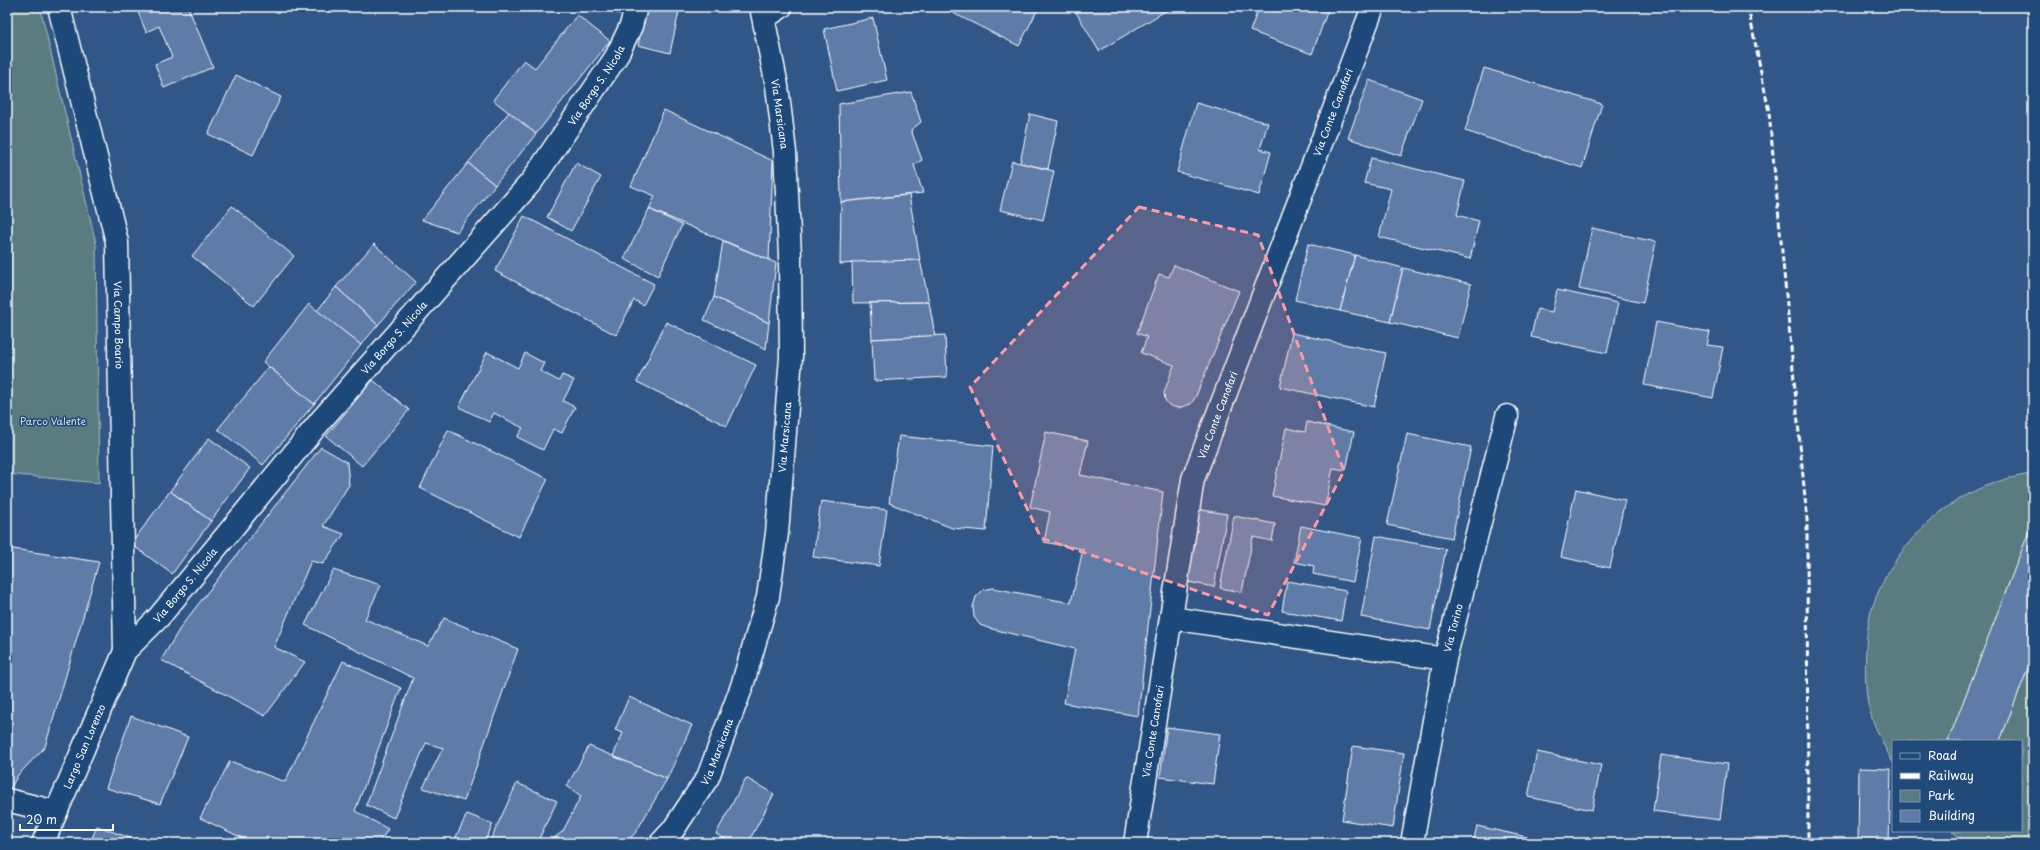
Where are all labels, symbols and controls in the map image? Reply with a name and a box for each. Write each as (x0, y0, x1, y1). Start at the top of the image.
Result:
street label: Via Borgo S. Nicola (564, 42, 628, 128)
street label: Via Conte Canofari (1309, 66, 1356, 158)
street label: Via Marsicana (768, 78, 793, 151)
street label: Via Campo Boario (111, 281, 127, 370)
street label: Via Borgo S. Nicola (357, 297, 431, 377)
street label: Via Conte Canofari (1193, 369, 1241, 461)
street label: Via Marsicana (774, 400, 794, 473)
park label: Parco Valente (20, 413, 87, 428)
street label: Via Borgo S. Nicola (149, 543, 221, 626)
street label: Via Torino (1439, 602, 1466, 654)
street label: Via Conte Canofari (1138, 684, 1167, 779)
street label: Largo San Lorenzo (59, 701, 109, 791)
street label: Via Marsicana (697, 715, 737, 788)
legend (1892, 740, 2022, 832)
text: Road (1928, 746, 1957, 764)
text: Railway (1928, 766, 1974, 784)
text: Park (1928, 786, 1955, 804)
scale bar (20, 806, 113, 832)
text: Building (1928, 806, 1975, 824)
text: 20 m (26, 810, 57, 828)

